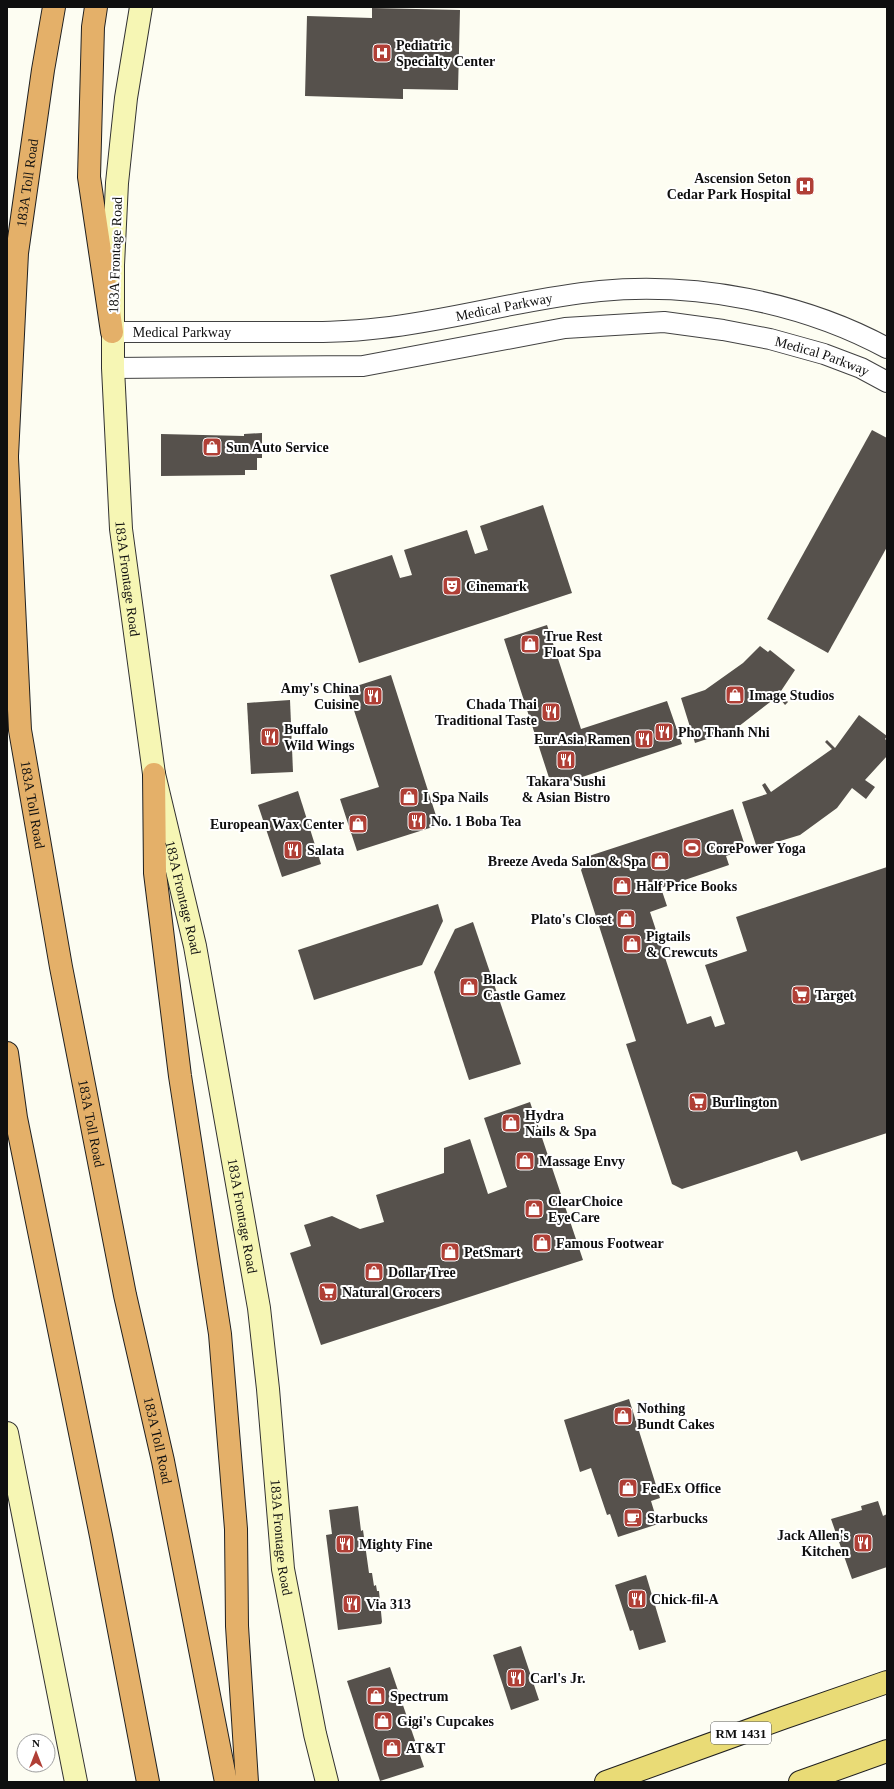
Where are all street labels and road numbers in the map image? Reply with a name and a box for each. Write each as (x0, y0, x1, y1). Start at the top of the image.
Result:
street label: 183A Toll Road (14, 138, 41, 228)
street label: 183A Frontage Road (106, 196, 125, 314)
street label: Medical Parkway (454, 290, 554, 324)
street label: Medical Parkway (133, 325, 231, 340)
street label: Medical Parkway (773, 334, 872, 379)
street label: 183A Frontage Road (113, 520, 142, 637)
street label: 183A Toll Road (17, 760, 47, 850)
street label: 183A Frontage Road (162, 839, 203, 956)
street label: 183A Toll Road (75, 1078, 107, 1168)
street label: 183A Frontage Road (225, 1157, 260, 1275)
street label: 183A Toll Road (141, 1395, 174, 1485)
street label: 183A Frontage Road (268, 1479, 295, 1597)
road number: RM 1431 (711, 1722, 771, 1744)

